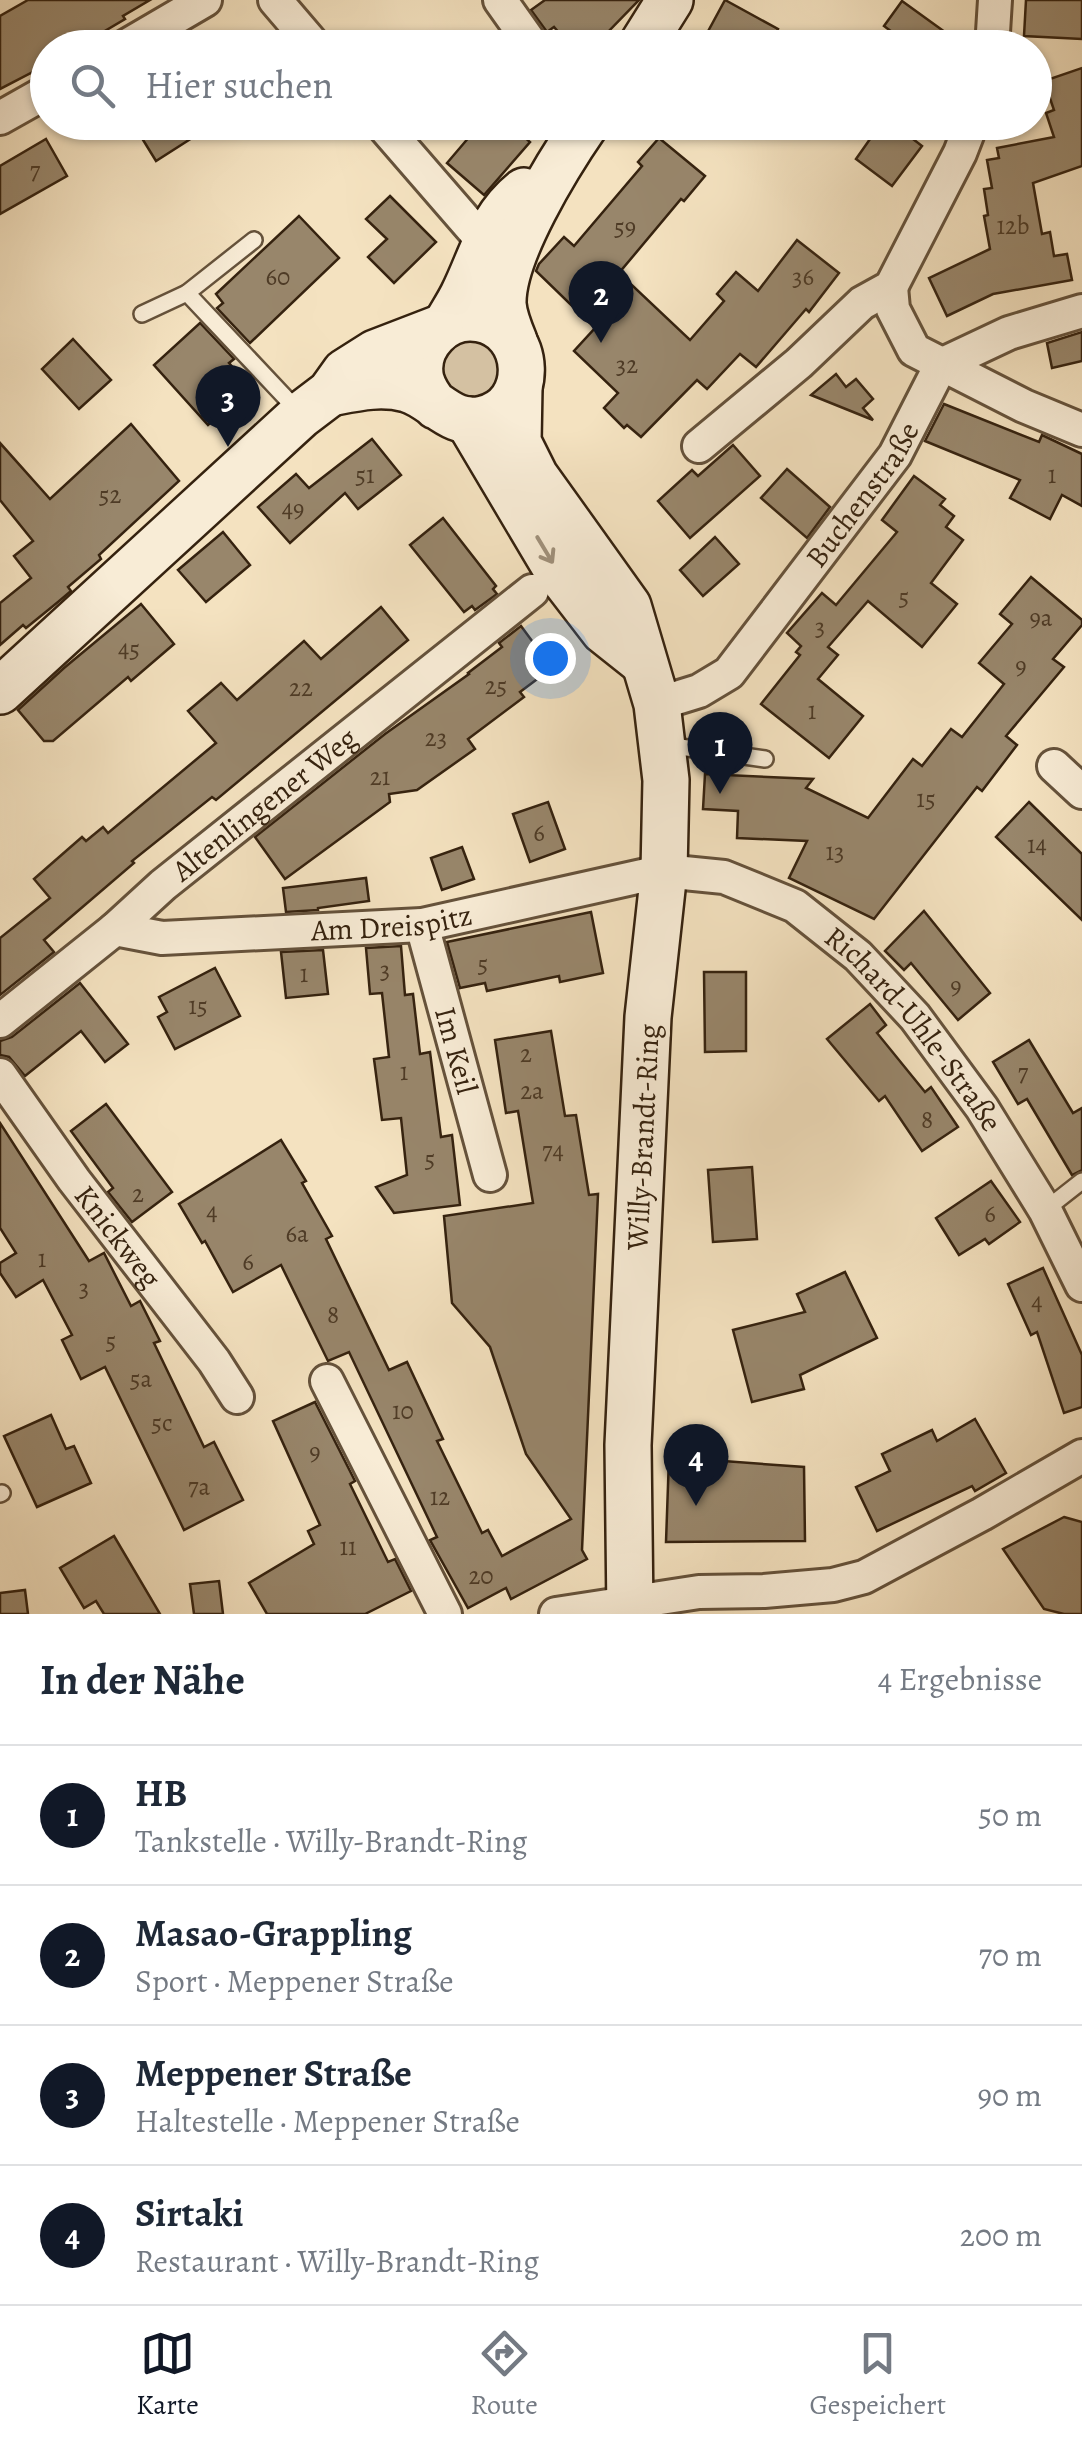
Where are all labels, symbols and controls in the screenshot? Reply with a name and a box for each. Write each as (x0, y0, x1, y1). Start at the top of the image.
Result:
search box (30, 30, 1052, 140)
icon: search (65, 58, 120, 113)
text: Hier suchen (145, 59, 333, 111)
house number: 7 (30, 154, 41, 188)
house number: 12b (996, 209, 1030, 243)
house number: 59 (614, 210, 636, 244)
house number: 60 (266, 260, 290, 294)
pin: 2 (568, 260, 634, 343)
house number: 36 (792, 260, 814, 294)
house number: 32 (616, 348, 638, 382)
pin: 3 (196, 364, 260, 447)
street label: Buchenstraße (796, 415, 929, 576)
house number: 51 (355, 458, 375, 492)
house number: 1 (1048, 458, 1056, 492)
house number: 52 (99, 478, 121, 512)
house number: 49 (282, 492, 304, 526)
one-way arrow (535, 535, 555, 564)
house number: 5 (899, 580, 909, 614)
house number: 9a (1029, 601, 1053, 635)
house number: 3 (815, 610, 825, 644)
house number: 45 (118, 632, 140, 666)
your location (525, 633, 576, 684)
house number: 9 (1015, 649, 1027, 683)
house number: 25 (485, 669, 507, 703)
house number: 22 (289, 671, 313, 705)
house number: 1 (808, 694, 816, 728)
pin: 1 (688, 712, 752, 794)
street label: Altenlingener Weg (163, 718, 365, 891)
house number: 23 (425, 721, 447, 755)
house number: 21 (370, 760, 390, 794)
house number: 15 (916, 782, 936, 816)
house number: 6 (533, 816, 545, 850)
house number: 14 (1027, 828, 1047, 862)
house number: 13 (826, 835, 844, 869)
street label: Am Dreispitz (309, 894, 476, 951)
street label: Richard-Uhle-Straße (816, 917, 1012, 1139)
house number: 5 (478, 947, 488, 981)
house number: 3 (380, 953, 390, 987)
house number: 1 (300, 957, 308, 991)
house number: 9 (950, 969, 962, 1003)
house number: 15 (188, 989, 208, 1023)
street label: Im Keil (425, 1002, 487, 1098)
street label: Willy-Brandt-Ring (617, 1023, 669, 1252)
house number: 2 (520, 1037, 532, 1071)
house number: 1 (400, 1055, 408, 1089)
house number: 7 (1018, 1056, 1029, 1090)
house number: 2a (520, 1074, 544, 1108)
house number: 8 (921, 1103, 933, 1137)
house number: 74 (542, 1134, 564, 1168)
house number: 5 (425, 1142, 435, 1176)
street label: Knickweg (65, 1177, 170, 1296)
house number: 2 (132, 1177, 144, 1211)
house number: 4 (206, 1195, 218, 1229)
house number: 6 (984, 1197, 996, 1231)
house number: 6a (285, 1217, 309, 1251)
house number: 1 (38, 1242, 46, 1276)
house number: 6 (242, 1245, 254, 1279)
house number: 3 (79, 1271, 89, 1305)
house number: 4 (1031, 1285, 1043, 1319)
house number: 8 (327, 1298, 339, 1332)
house number: 5 (106, 1324, 116, 1358)
house number: 5a (130, 1362, 153, 1396)
house number: 10 (392, 1394, 414, 1428)
house number: 5c (151, 1406, 173, 1440)
pin: 4 (664, 1424, 728, 1506)
house number: 9 (309, 1435, 321, 1469)
house number: 7a (188, 1470, 210, 1504)
house number: 12 (430, 1480, 450, 1514)
house number: 11 (339, 1530, 357, 1564)
house number: 20 (468, 1559, 494, 1593)
text: In der Nähe (40, 1651, 245, 1708)
text: 4 Ergebnisse (878, 1657, 1042, 1701)
text: HB (135, 1767, 187, 1819)
text: 1 (67, 1793, 78, 1837)
text: 50 m (978, 1793, 1042, 1837)
text: Tankstelle · Willy-Brandt-Ring (135, 1819, 528, 1863)
text: Masao-Grappling (135, 1907, 412, 1959)
text: 2 (65, 1933, 80, 1977)
text: 70 m (979, 1933, 1042, 1977)
text: Sport · Meppener Straße (135, 1959, 454, 2003)
text: Meppener Straße (135, 2047, 412, 2099)
text: 3 (66, 2073, 79, 2117)
text: 90 m (977, 2073, 1042, 2117)
text: Haltestelle · Meppener Straße (135, 2099, 520, 2143)
text: Sirtaki (135, 2187, 244, 2239)
text: 4 (65, 2213, 80, 2257)
text: 200 m (960, 2213, 1042, 2257)
text: Restaurant · Willy-Brandt-Ring (135, 2239, 539, 2283)
tab: Karte (136, 2326, 199, 2424)
tab: Route (471, 2326, 538, 2424)
tab: Gespeichert (810, 2326, 946, 2424)

